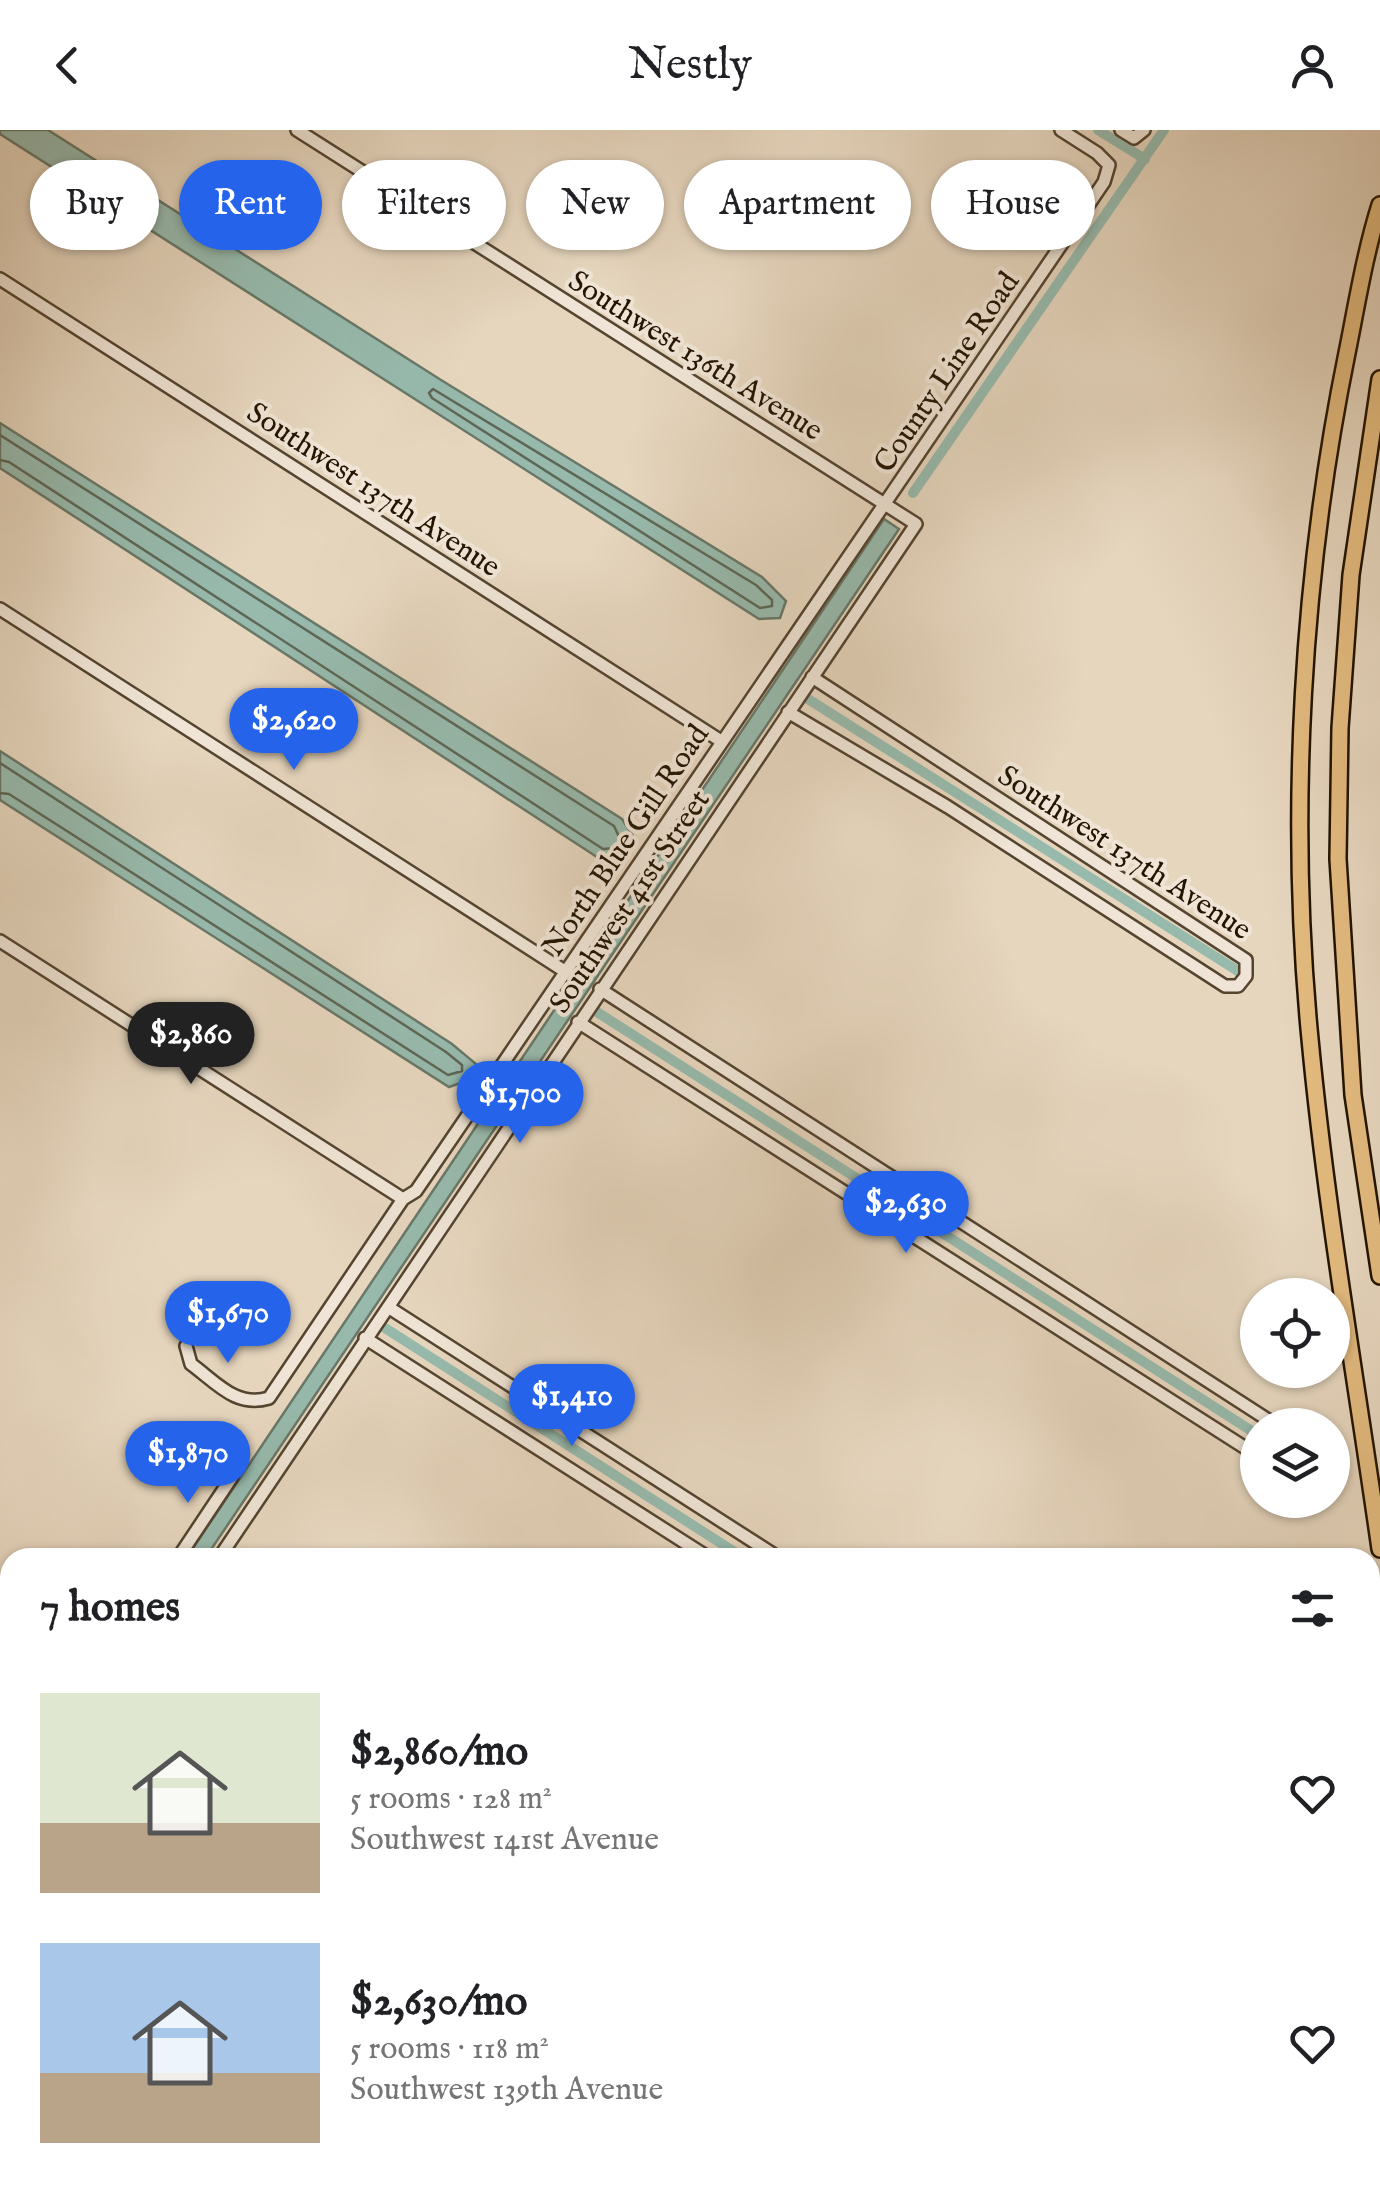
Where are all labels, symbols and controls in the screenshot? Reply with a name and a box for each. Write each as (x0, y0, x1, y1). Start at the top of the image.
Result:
text: Nestly (628, 37, 752, 94)
icon: back (40, 38, 95, 93)
icon: person (1285, 38, 1340, 93)
chip: Buy (30, 160, 159, 250)
chip: Rent (179, 160, 322, 250)
chip: Filters (342, 160, 506, 250)
chip: New (526, 160, 664, 250)
chip: Apartment (684, 160, 911, 250)
chip: House (931, 160, 1095, 250)
street label: Southwest 136th Avenue (561, 263, 829, 450)
street label: County Line Road (866, 265, 1029, 481)
street label: Southwest 137th Avenue (239, 395, 507, 587)
pin: $2,620 (213, 688, 375, 773)
text: $2,620 (251, 700, 337, 741)
street label: North Blue Gill Road (535, 717, 719, 964)
street label: Southwest 137th Avenue (990, 758, 1258, 950)
street label: Southwest 41st Street (542, 783, 719, 1021)
pin: $2,860 (110, 1002, 272, 1087)
text: $2,860 (149, 1014, 233, 1055)
pin: $1,700 (439, 1061, 601, 1146)
text: $1,700 (479, 1073, 561, 1114)
pin: $2,630 (825, 1171, 987, 1256)
text: $2,630 (865, 1183, 947, 1224)
map controls (1240, 1278, 1350, 1518)
button: locate (1240, 1278, 1350, 1388)
pin: $1,670 (147, 1281, 309, 1366)
text: $1,670 (187, 1293, 269, 1334)
pin: $1,410 (491, 1364, 653, 1449)
text: $1,410 (531, 1376, 613, 1417)
button: layers (1240, 1408, 1350, 1518)
pin: $1,870 (107, 1421, 269, 1506)
text: $1,870 (147, 1433, 229, 1474)
icon: filters (1285, 1581, 1340, 1636)
text: 7 homes (40, 1582, 180, 1635)
text: $2,860/mo (350, 1726, 528, 1779)
icon: home (120, 1733, 240, 1853)
icon: heart (1285, 1766, 1340, 1821)
text: 5 rooms · 128 m² (350, 1779, 552, 1820)
text: Southwest 141st Avenue (350, 1820, 659, 1861)
text: $2,630/mo (350, 1976, 527, 2029)
icon: home (120, 1983, 240, 2103)
icon: heart (1285, 2016, 1340, 2071)
text: 5 rooms · 118 m² (350, 2029, 549, 2070)
text: Southwest 139th Avenue (350, 2070, 663, 2111)

